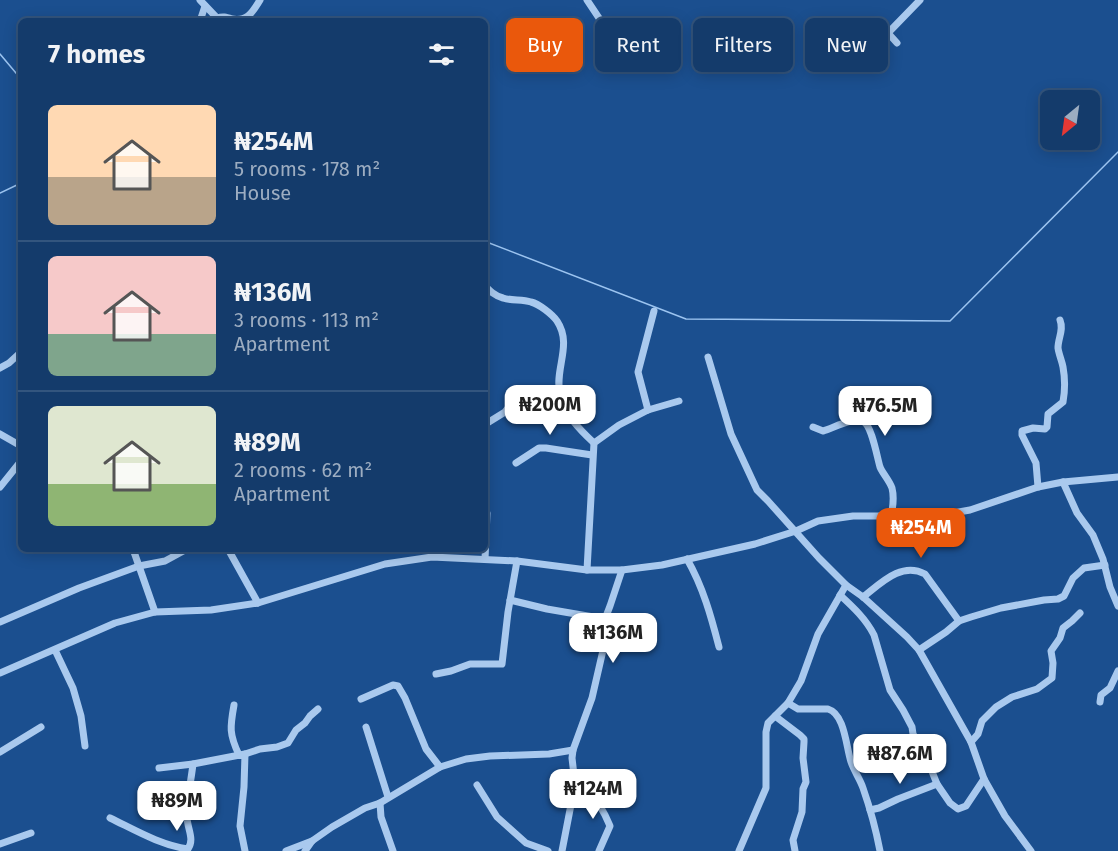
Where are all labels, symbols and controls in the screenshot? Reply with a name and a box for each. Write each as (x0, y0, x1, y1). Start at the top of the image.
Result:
chip: Buy (506, 18, 583, 72)
chip: Rent (595, 18, 681, 72)
chip: Filters (693, 18, 793, 72)
chip: New (805, 18, 888, 72)
icon: filters (425, 38, 458, 71)
text: 7 homes (48, 39, 145, 70)
north arrow (1040, 90, 1100, 150)
map controls (1040, 90, 1100, 150)
text: ₦254M (234, 126, 314, 157)
icon: home (96, 129, 168, 201)
text: 5 rooms · 178 m² (234, 157, 380, 181)
text: House (234, 181, 291, 205)
text: ₦136M (234, 277, 312, 308)
icon: home (96, 280, 168, 352)
text: 3 rooms · 113 m² (234, 308, 379, 332)
text: Apartment (234, 332, 330, 356)
pin: ₦200M (508, 385, 592, 436)
pin: ₦76.5M (836, 386, 934, 437)
text: ₦200M (519, 392, 581, 416)
text: ₦76.5M (853, 393, 917, 417)
text: ₦89M (234, 427, 301, 458)
icon: home (96, 430, 168, 502)
text: 2 rooms · 62 m² (234, 458, 372, 482)
text: Apartment (234, 482, 330, 506)
pin: ₦254M (879, 508, 963, 559)
text: ₦254M (890, 515, 952, 539)
pin: ₦136M (571, 613, 655, 664)
text: ₦136M (583, 620, 643, 644)
pin: ₦87.6M (851, 734, 949, 785)
text: ₦87.6M (867, 741, 933, 765)
pin: ₦124M (551, 769, 635, 820)
text: ₦124M (563, 776, 623, 800)
pin: ₦89M (141, 781, 213, 832)
text: ₦89M (151, 788, 203, 812)

